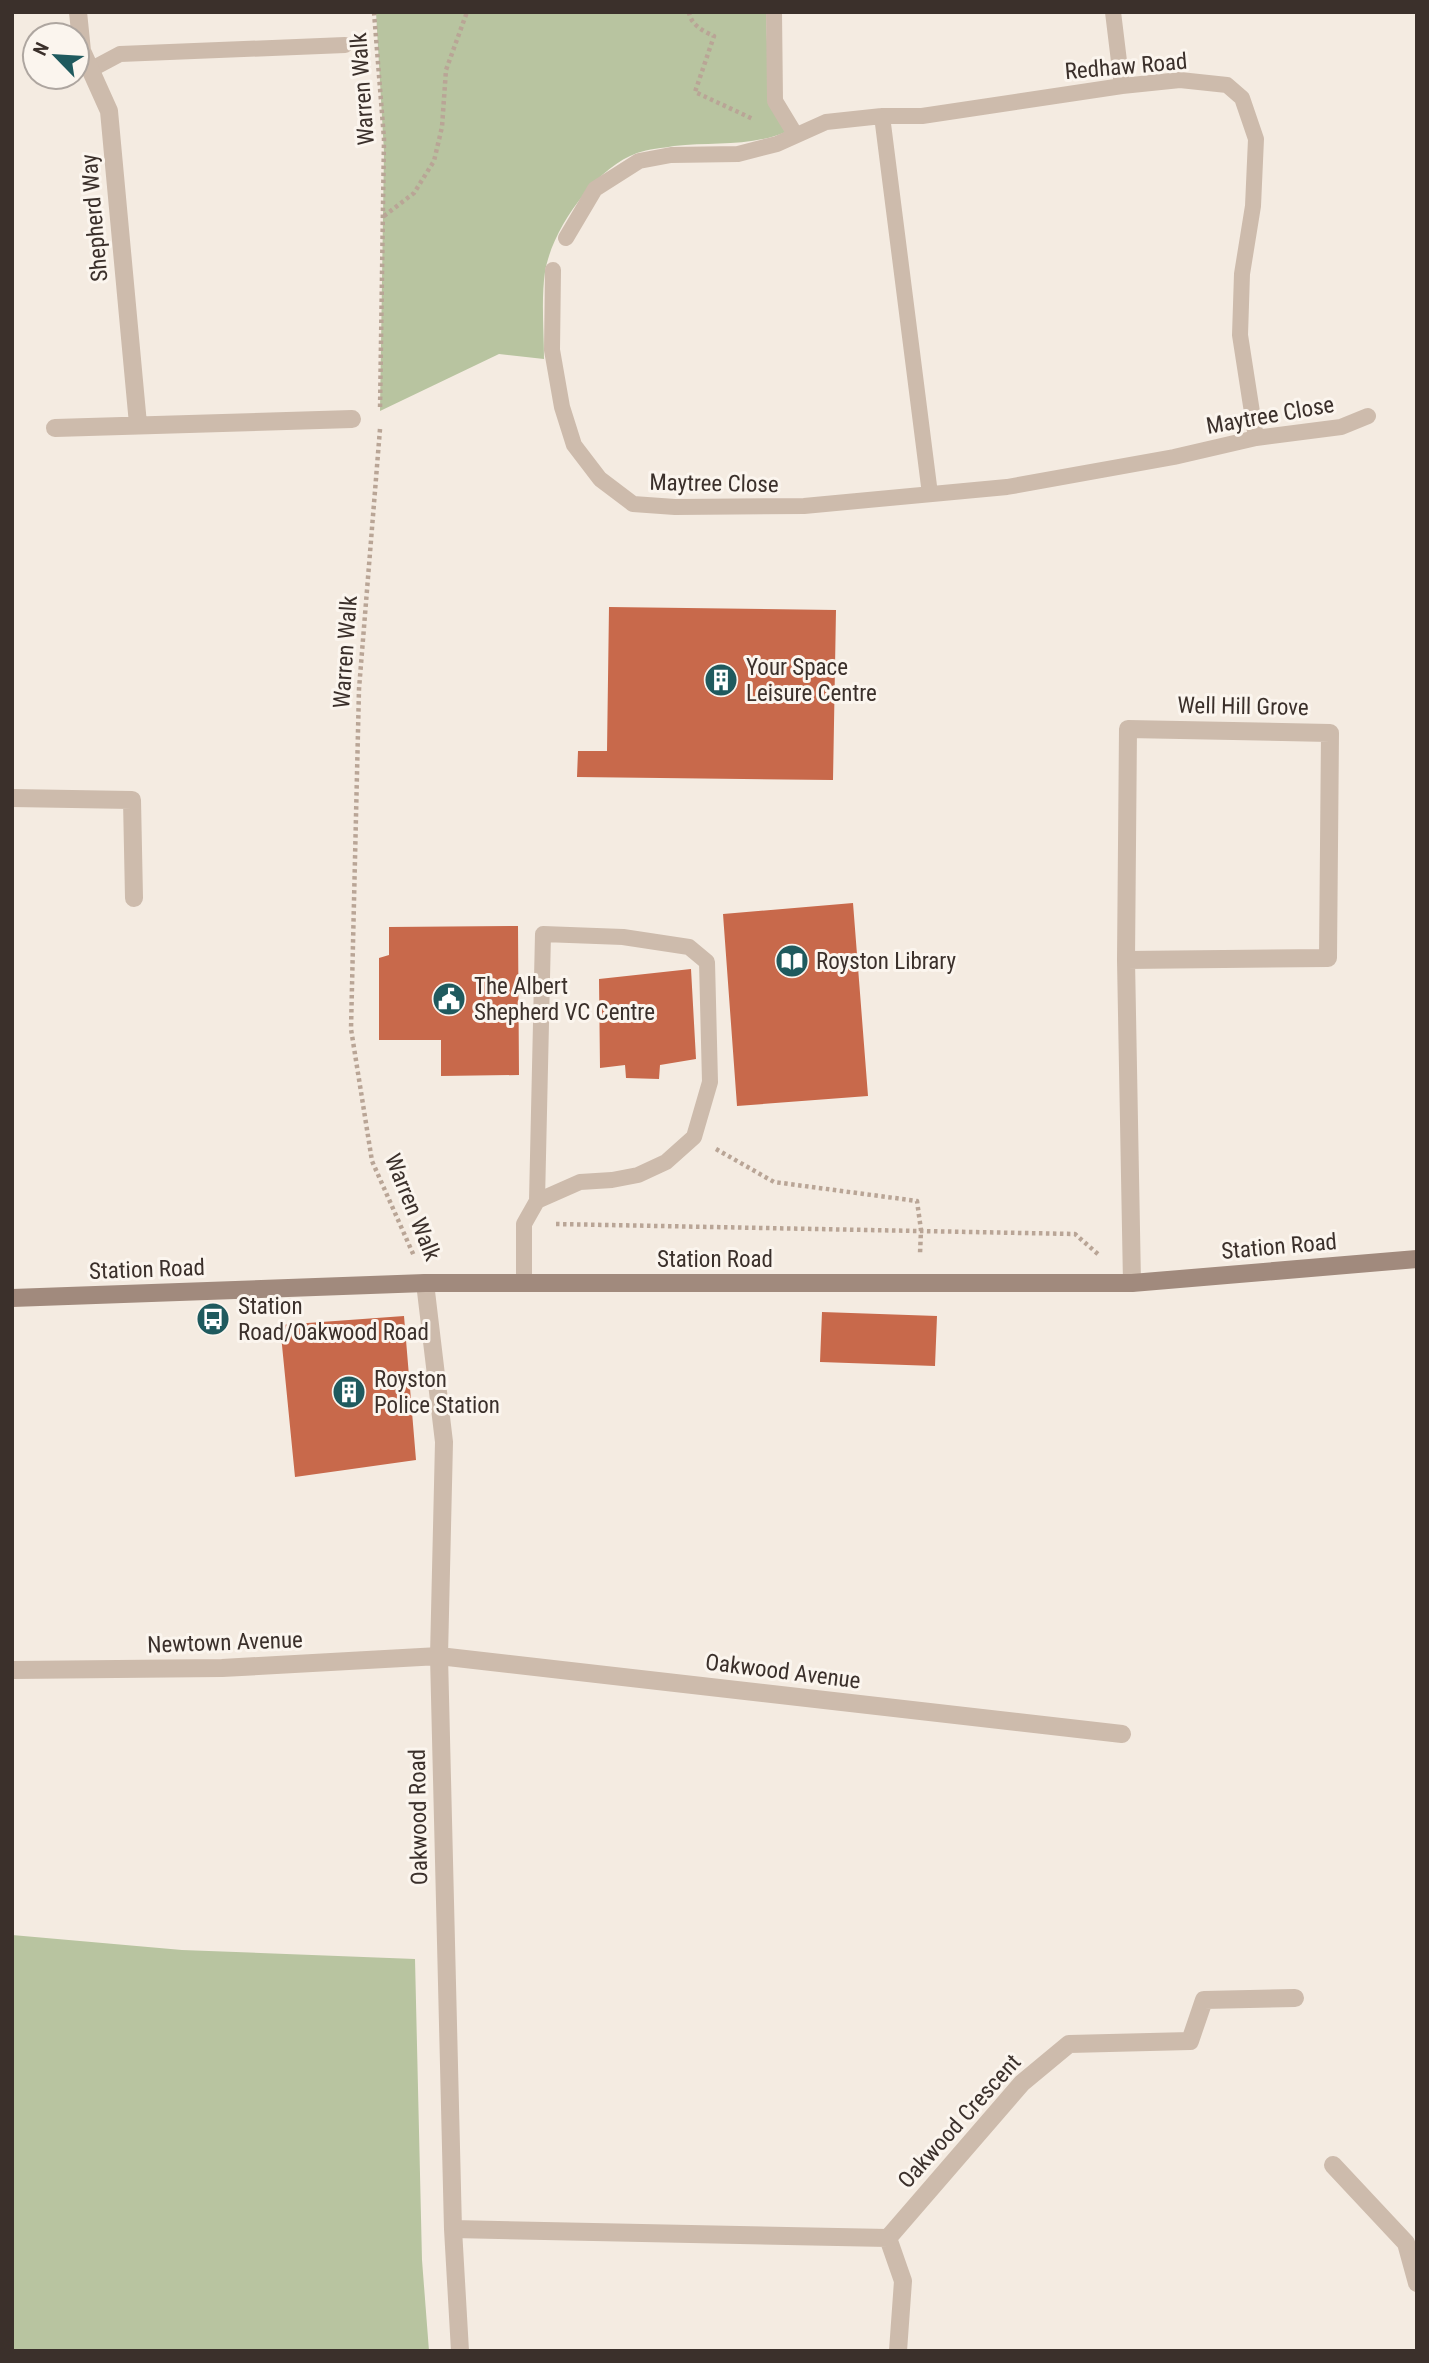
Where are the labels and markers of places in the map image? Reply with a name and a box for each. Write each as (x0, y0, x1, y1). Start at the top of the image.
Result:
place label: Your Space Leisure Centre (746, 654, 877, 707)
building icon: Your Space Leisure Centre (702, 661, 740, 699)
library icon: Royston Library (773, 942, 811, 980)
place label: Royston Library (816, 948, 957, 975)
place label: The Albert Shepherd VC Centre (474, 973, 655, 1026)
public building icon: The Albert Shepherd VC Centre (430, 980, 468, 1018)
place label: Station Road/Oakwood Road (238, 1293, 429, 1346)
bus stop icon: Station Road/Oakwood Road (194, 1300, 232, 1338)
place label: Royston Police Station (374, 1366, 500, 1419)
building icon: Royston Police Station (330, 1373, 368, 1411)

